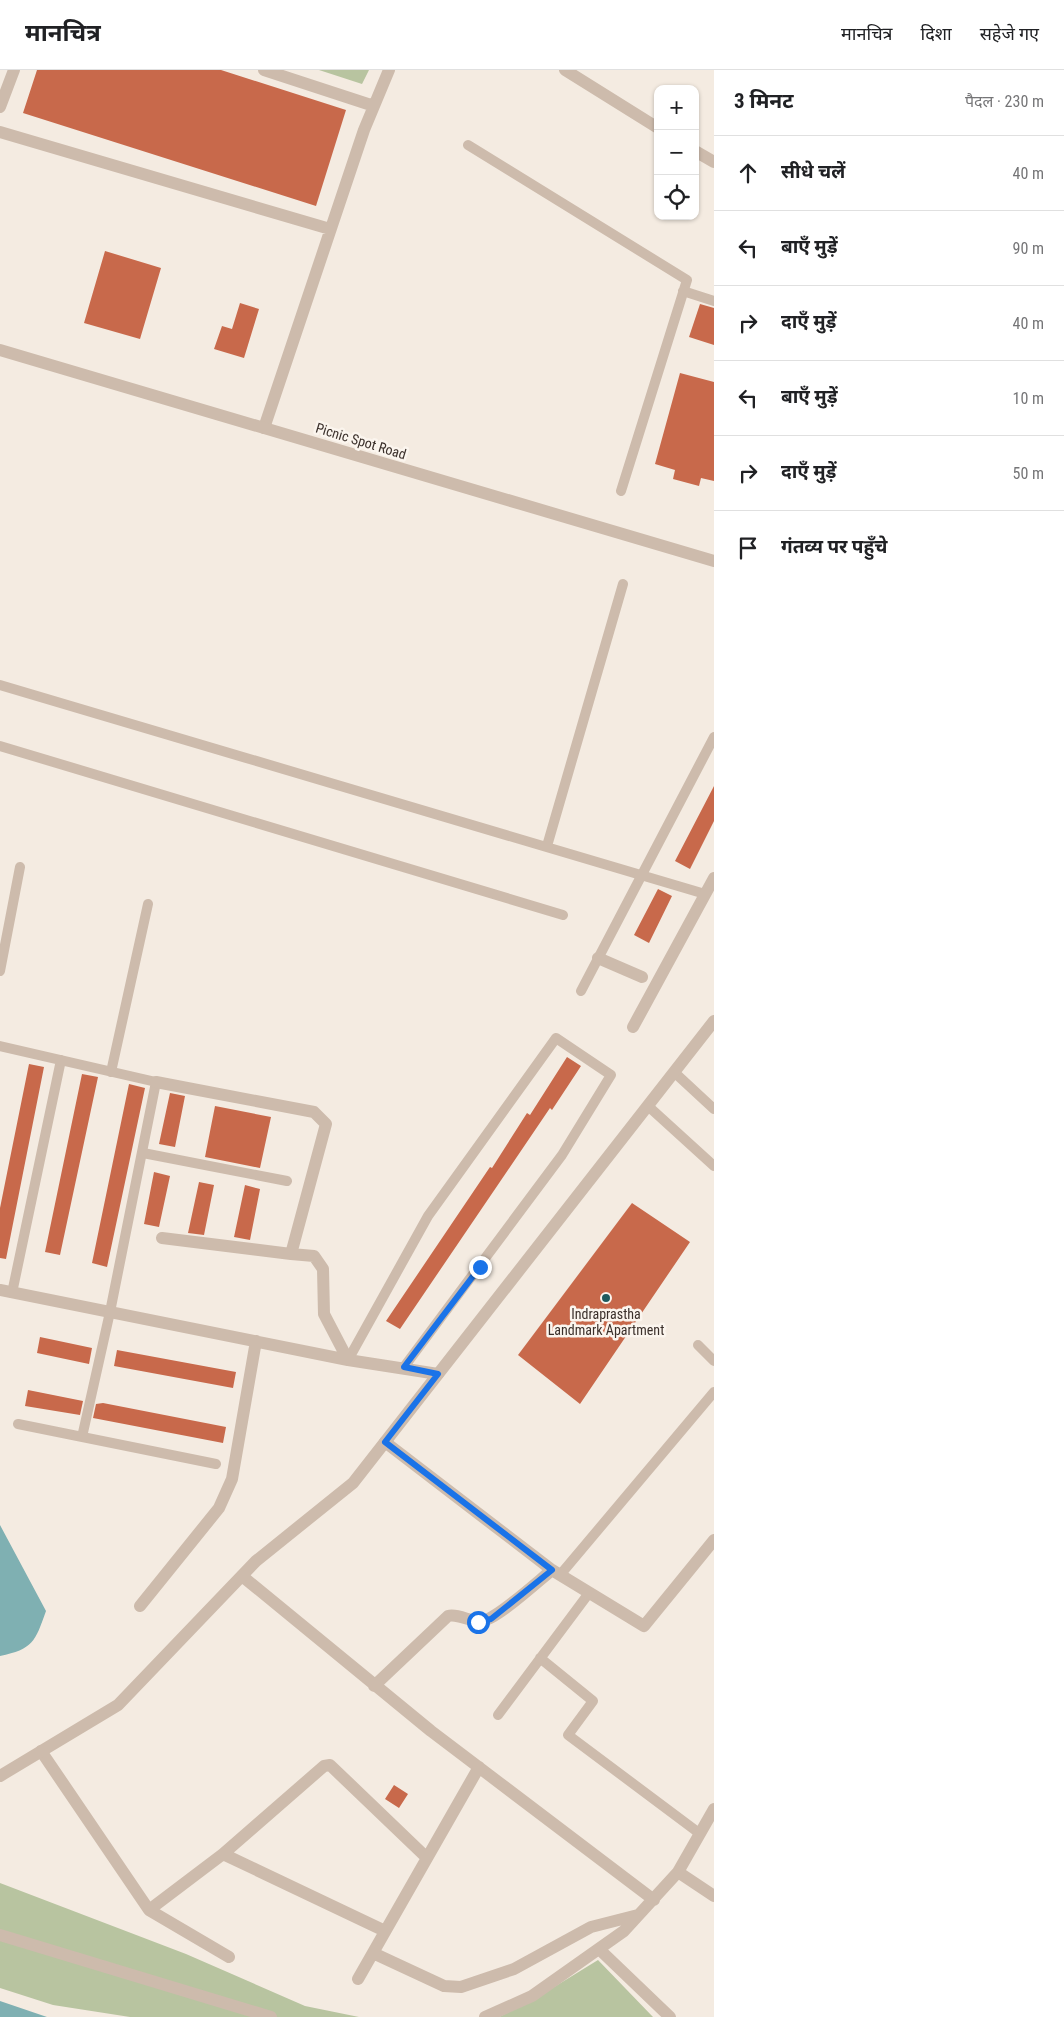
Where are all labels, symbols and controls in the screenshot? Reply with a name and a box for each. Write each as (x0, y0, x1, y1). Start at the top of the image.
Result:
text: मानचित्र (25, 19, 101, 47)
text: मानचित्र (841, 23, 893, 44)
text: दिशा (921, 23, 952, 44)
text: सहेजे गए (980, 23, 1039, 44)
map controls (654, 85, 699, 220)
button: + (654, 85, 699, 130)
text: 3 मिनट (734, 89, 794, 113)
text: पैदल · 230 m (965, 92, 1044, 111)
button: − (654, 130, 699, 175)
icon: ahead (734, 159, 762, 187)
text: सीधे चलें (781, 160, 845, 183)
text: 40 m (1012, 164, 1044, 183)
button: locate (654, 175, 699, 220)
icon: left (734, 234, 762, 262)
text: बाएँ मुड़ें (781, 235, 837, 258)
text: 90 m (1012, 239, 1044, 258)
icon: right (734, 309, 762, 337)
text: दाएँ मुड़ें (781, 310, 836, 333)
text: 40 m (1012, 314, 1044, 333)
icon: left (734, 384, 762, 412)
text: बाएँ मुड़ें (781, 385, 837, 408)
text: 10 m (1012, 389, 1044, 408)
street label: Picnic Spot Road (314, 420, 408, 462)
icon: right (734, 459, 762, 487)
text: दाएँ मुड़ें (781, 460, 836, 483)
text: 50 m (1012, 464, 1044, 483)
icon: arrive (734, 534, 762, 562)
text: गंतव्य पर पहुँचे (781, 535, 887, 558)
route end (469, 1256, 492, 1279)
marker: Indraprastha Landmark Apartment (600, 1292, 612, 1304)
place label: Indraprastha Landmark Apartment (548, 1306, 664, 1338)
route start (467, 1611, 490, 1634)

